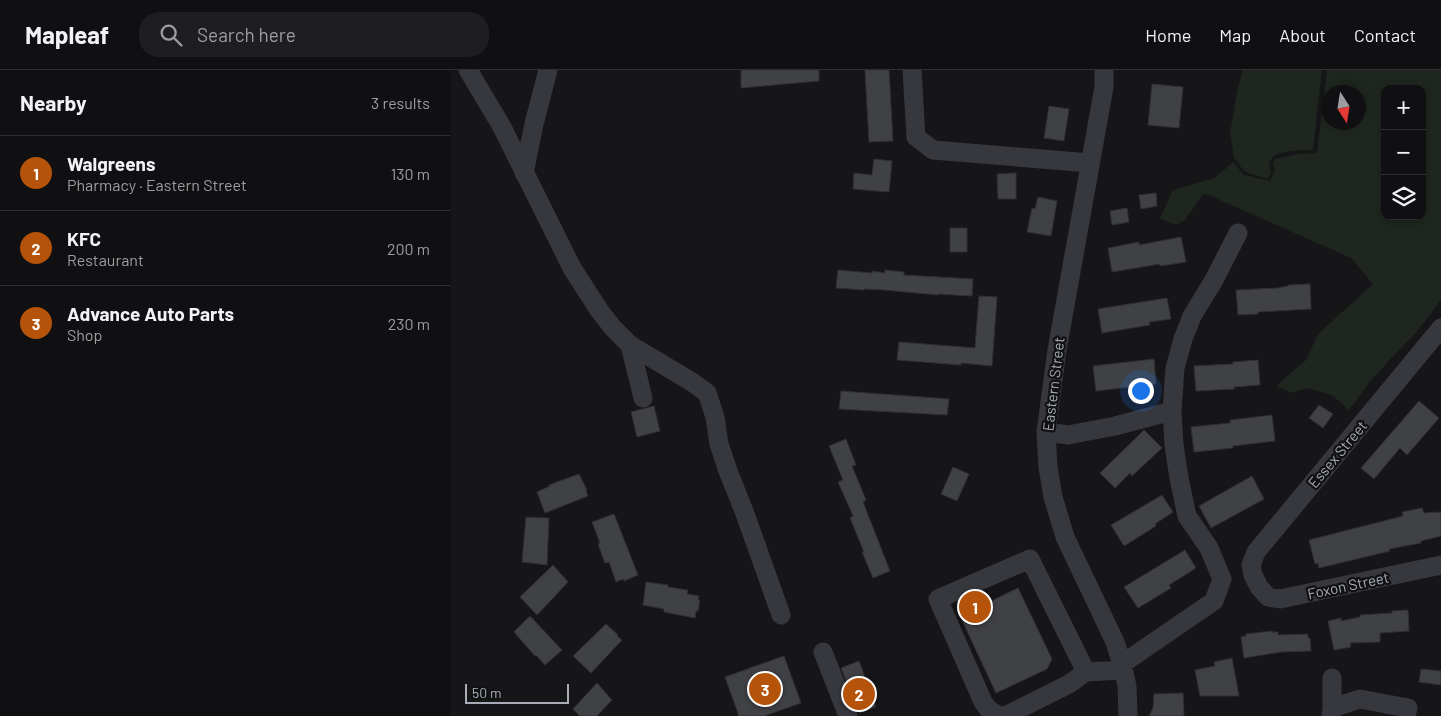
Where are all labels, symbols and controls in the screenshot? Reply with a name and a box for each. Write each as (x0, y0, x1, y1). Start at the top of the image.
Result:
search box (139, 12, 489, 57)
text: Mapleaf (25, 20, 109, 49)
icon: search (157, 21, 185, 49)
text: Search here (197, 23, 296, 46)
text: Home (1145, 24, 1191, 46)
text: Map (1219, 24, 1251, 46)
text: About (1279, 24, 1326, 46)
text: Contact (1354, 24, 1416, 46)
north arrow (1321, 85, 1366, 130)
map controls (1381, 85, 1426, 220)
button: + (1381, 85, 1426, 130)
text: Nearby (20, 90, 86, 115)
text: 3 results (371, 93, 430, 112)
button: − (1381, 130, 1426, 175)
text: Walgreens (67, 152, 155, 175)
text: 1 (33, 164, 39, 183)
text: 130 m (391, 164, 430, 183)
text: Pharmacy · Eastern Street (67, 175, 247, 194)
button: layers (1381, 175, 1426, 220)
text: KFC (67, 227, 101, 250)
text: 2 (32, 239, 40, 258)
text: 200 m (387, 239, 430, 258)
text: Restaurant (67, 250, 144, 269)
text: Advance Auto Parts (67, 302, 234, 325)
text: 3 (32, 314, 40, 333)
text: 230 m (388, 314, 430, 333)
text: Shop (67, 325, 102, 344)
street label: Eastern Street (1038, 336, 1068, 432)
your location (1128, 378, 1154, 404)
street label: Essex Street (1304, 417, 1370, 491)
street label: Foxon Street (1306, 568, 1390, 602)
pin: 1 (959, 588, 991, 626)
pin: 3 (749, 670, 781, 708)
pin: 2 (843, 675, 875, 713)
scale bar (465, 681, 569, 704)
text: 50 m (472, 684, 501, 701)

